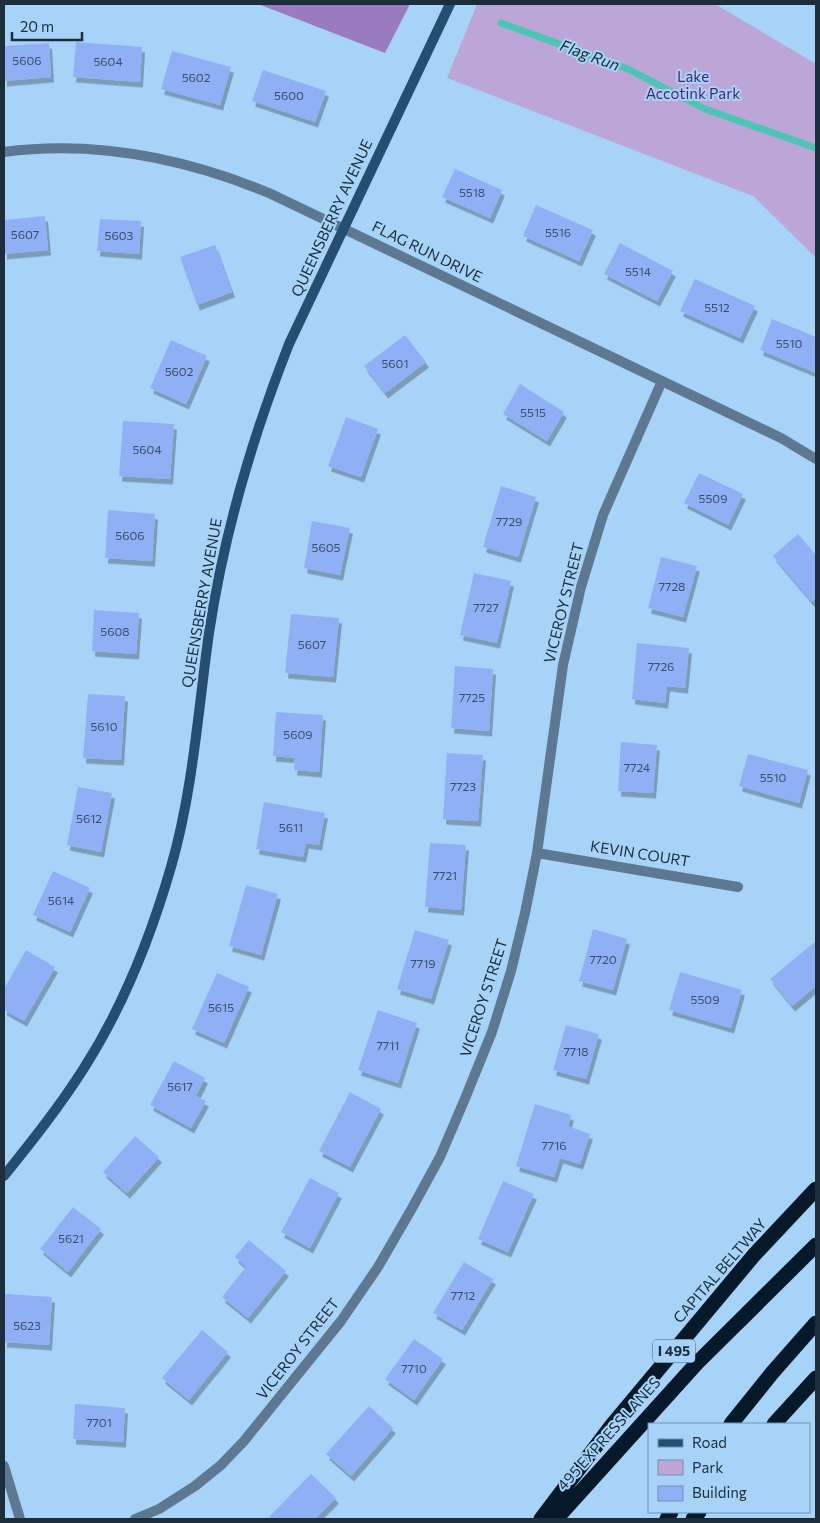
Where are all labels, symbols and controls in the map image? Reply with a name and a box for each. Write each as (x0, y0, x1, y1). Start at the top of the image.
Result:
scale bar (12, 10, 82, 42)
text: 20 m (20, 17, 54, 35)
water label: Flag Run (558, 35, 623, 74)
house number: 5606 (12, 53, 42, 67)
house number: 5604 (93, 54, 123, 68)
park label: Lake Accotink Park (646, 67, 740, 102)
house number: 5602 (182, 70, 211, 84)
house number: 5600 (274, 88, 304, 102)
street label: QUEENSBERRY AVENUE (287, 136, 376, 299)
house number: 5518 (459, 185, 485, 199)
street label: FLAG RUN DRIVE (369, 217, 486, 286)
house number: 5516 (545, 225, 571, 239)
house number: 5607 (11, 227, 39, 241)
house number: 5603 (105, 228, 134, 242)
house number: 5514 (625, 264, 651, 278)
house number: 5512 (704, 300, 730, 314)
house number: 5510 (776, 336, 803, 350)
house number: 5601 (381, 356, 409, 370)
house number: 5602 (165, 364, 194, 378)
house number: 5515 (520, 405, 546, 419)
house number: 5604 (132, 442, 162, 456)
house number: 5509 (699, 491, 727, 505)
house number: 7729 (496, 514, 522, 528)
street label: QUEENSBERRY AVENUE (177, 517, 225, 689)
house number: 5606 (115, 528, 145, 542)
house number: 5605 (312, 540, 341, 554)
street label: VICEROY STREET (539, 540, 587, 665)
house number: 7728 (659, 579, 685, 593)
house number: 7727 (473, 600, 499, 614)
house number: 5608 (100, 624, 130, 638)
house number: 5607 (298, 637, 326, 651)
house number: 7726 (648, 659, 674, 673)
house number: 7725 (459, 690, 485, 704)
house number: 5610 (90, 719, 118, 733)
house number: 5609 (283, 727, 313, 741)
house number: 7724 (624, 760, 650, 774)
house number: 5510 (760, 770, 787, 784)
house number: 7723 (450, 779, 476, 793)
house number: 5612 (76, 811, 102, 825)
house number: 5611 (279, 820, 303, 834)
street label: KEVIN COURT (589, 836, 692, 870)
house number: 7721 (433, 868, 457, 882)
house number: 5614 (48, 893, 74, 907)
street label: VICEROY STREET (455, 936, 511, 1059)
house number: 7720 (589, 952, 617, 966)
house number: 7719 (410, 956, 436, 970)
house number: 5509 (691, 992, 719, 1006)
house number: 5615 (208, 1000, 234, 1014)
house number: 7711 (377, 1038, 399, 1052)
house number: 7718 (563, 1044, 589, 1058)
house number: 5617 (167, 1079, 193, 1093)
house number: 7716 (541, 1138, 567, 1152)
street label: CAPITAL BELTWAY (669, 1214, 770, 1326)
house number: 5621 (58, 1231, 84, 1245)
house number: 7712 (451, 1288, 476, 1302)
street label: VICEROY STREET (252, 1294, 343, 1403)
house number: 5623 (13, 1318, 41, 1332)
road number: I 495 (653, 1340, 695, 1362)
house number: 7710 (401, 1361, 427, 1375)
street label: 495 EXPRESS LANES (553, 1373, 664, 1493)
house number: 7701 (86, 1415, 112, 1429)
legend (648, 1423, 810, 1513)
text: Road (692, 1433, 727, 1451)
text: Park (692, 1458, 723, 1476)
text: Building (692, 1483, 747, 1501)

